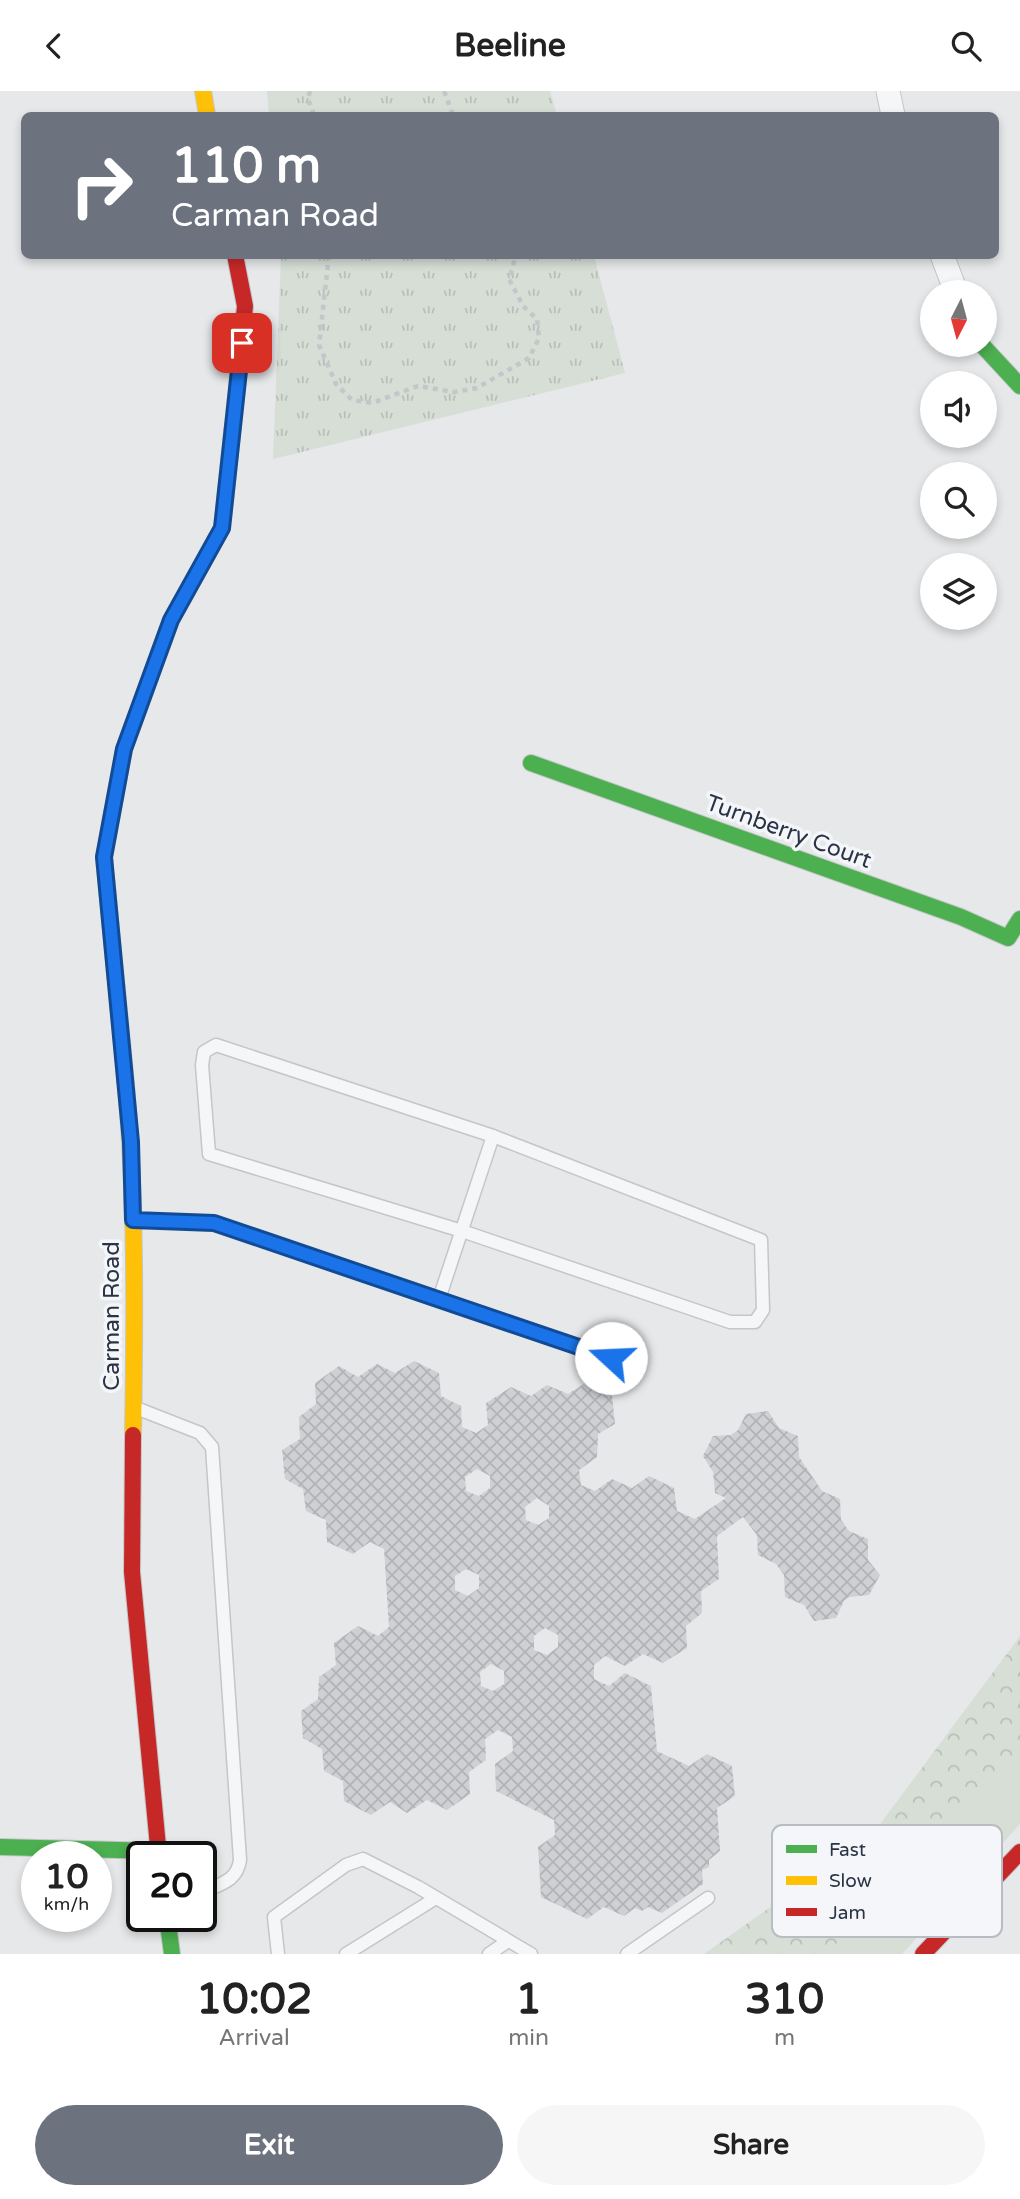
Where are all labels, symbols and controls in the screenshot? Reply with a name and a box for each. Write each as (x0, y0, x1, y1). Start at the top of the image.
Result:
icon: back (35, 27, 73, 65)
text: Beeline (454, 27, 566, 65)
icon: search (947, 27, 985, 65)
text: 110 m (171, 137, 321, 196)
icon: right (56, 140, 147, 231)
text: Carman Road (171, 197, 379, 235)
north arrow (920, 280, 998, 357)
map controls (920, 280, 997, 630)
pin (212, 313, 272, 373)
icon: arrive (223, 324, 261, 362)
button: sound (920, 371, 997, 448)
button: search (920, 462, 997, 539)
button: layers (920, 553, 997, 630)
street label: Turnberry Court (702, 789, 875, 875)
street label: Carman Road (98, 1241, 126, 1391)
position arrow (574, 1321, 648, 1395)
legend (772, 1825, 1002, 1937)
text: Fast (829, 1839, 866, 1861)
speed limit sign: 20 (126, 1841, 217, 1932)
text: 10 (45, 1856, 88, 1898)
text: Slow (829, 1870, 872, 1892)
text: km/h (44, 1893, 89, 1915)
text: Jam (829, 1902, 866, 1924)
text: 10:02 (196, 1974, 312, 2025)
text: 1 (515, 1974, 542, 2025)
text: 310 (745, 1974, 824, 2025)
text: Arrival (219, 2024, 290, 2052)
text: min (508, 2024, 549, 2052)
text: m (774, 2024, 795, 2052)
button: Exit (35, 2105, 503, 2185)
button: Share (517, 2105, 985, 2185)

